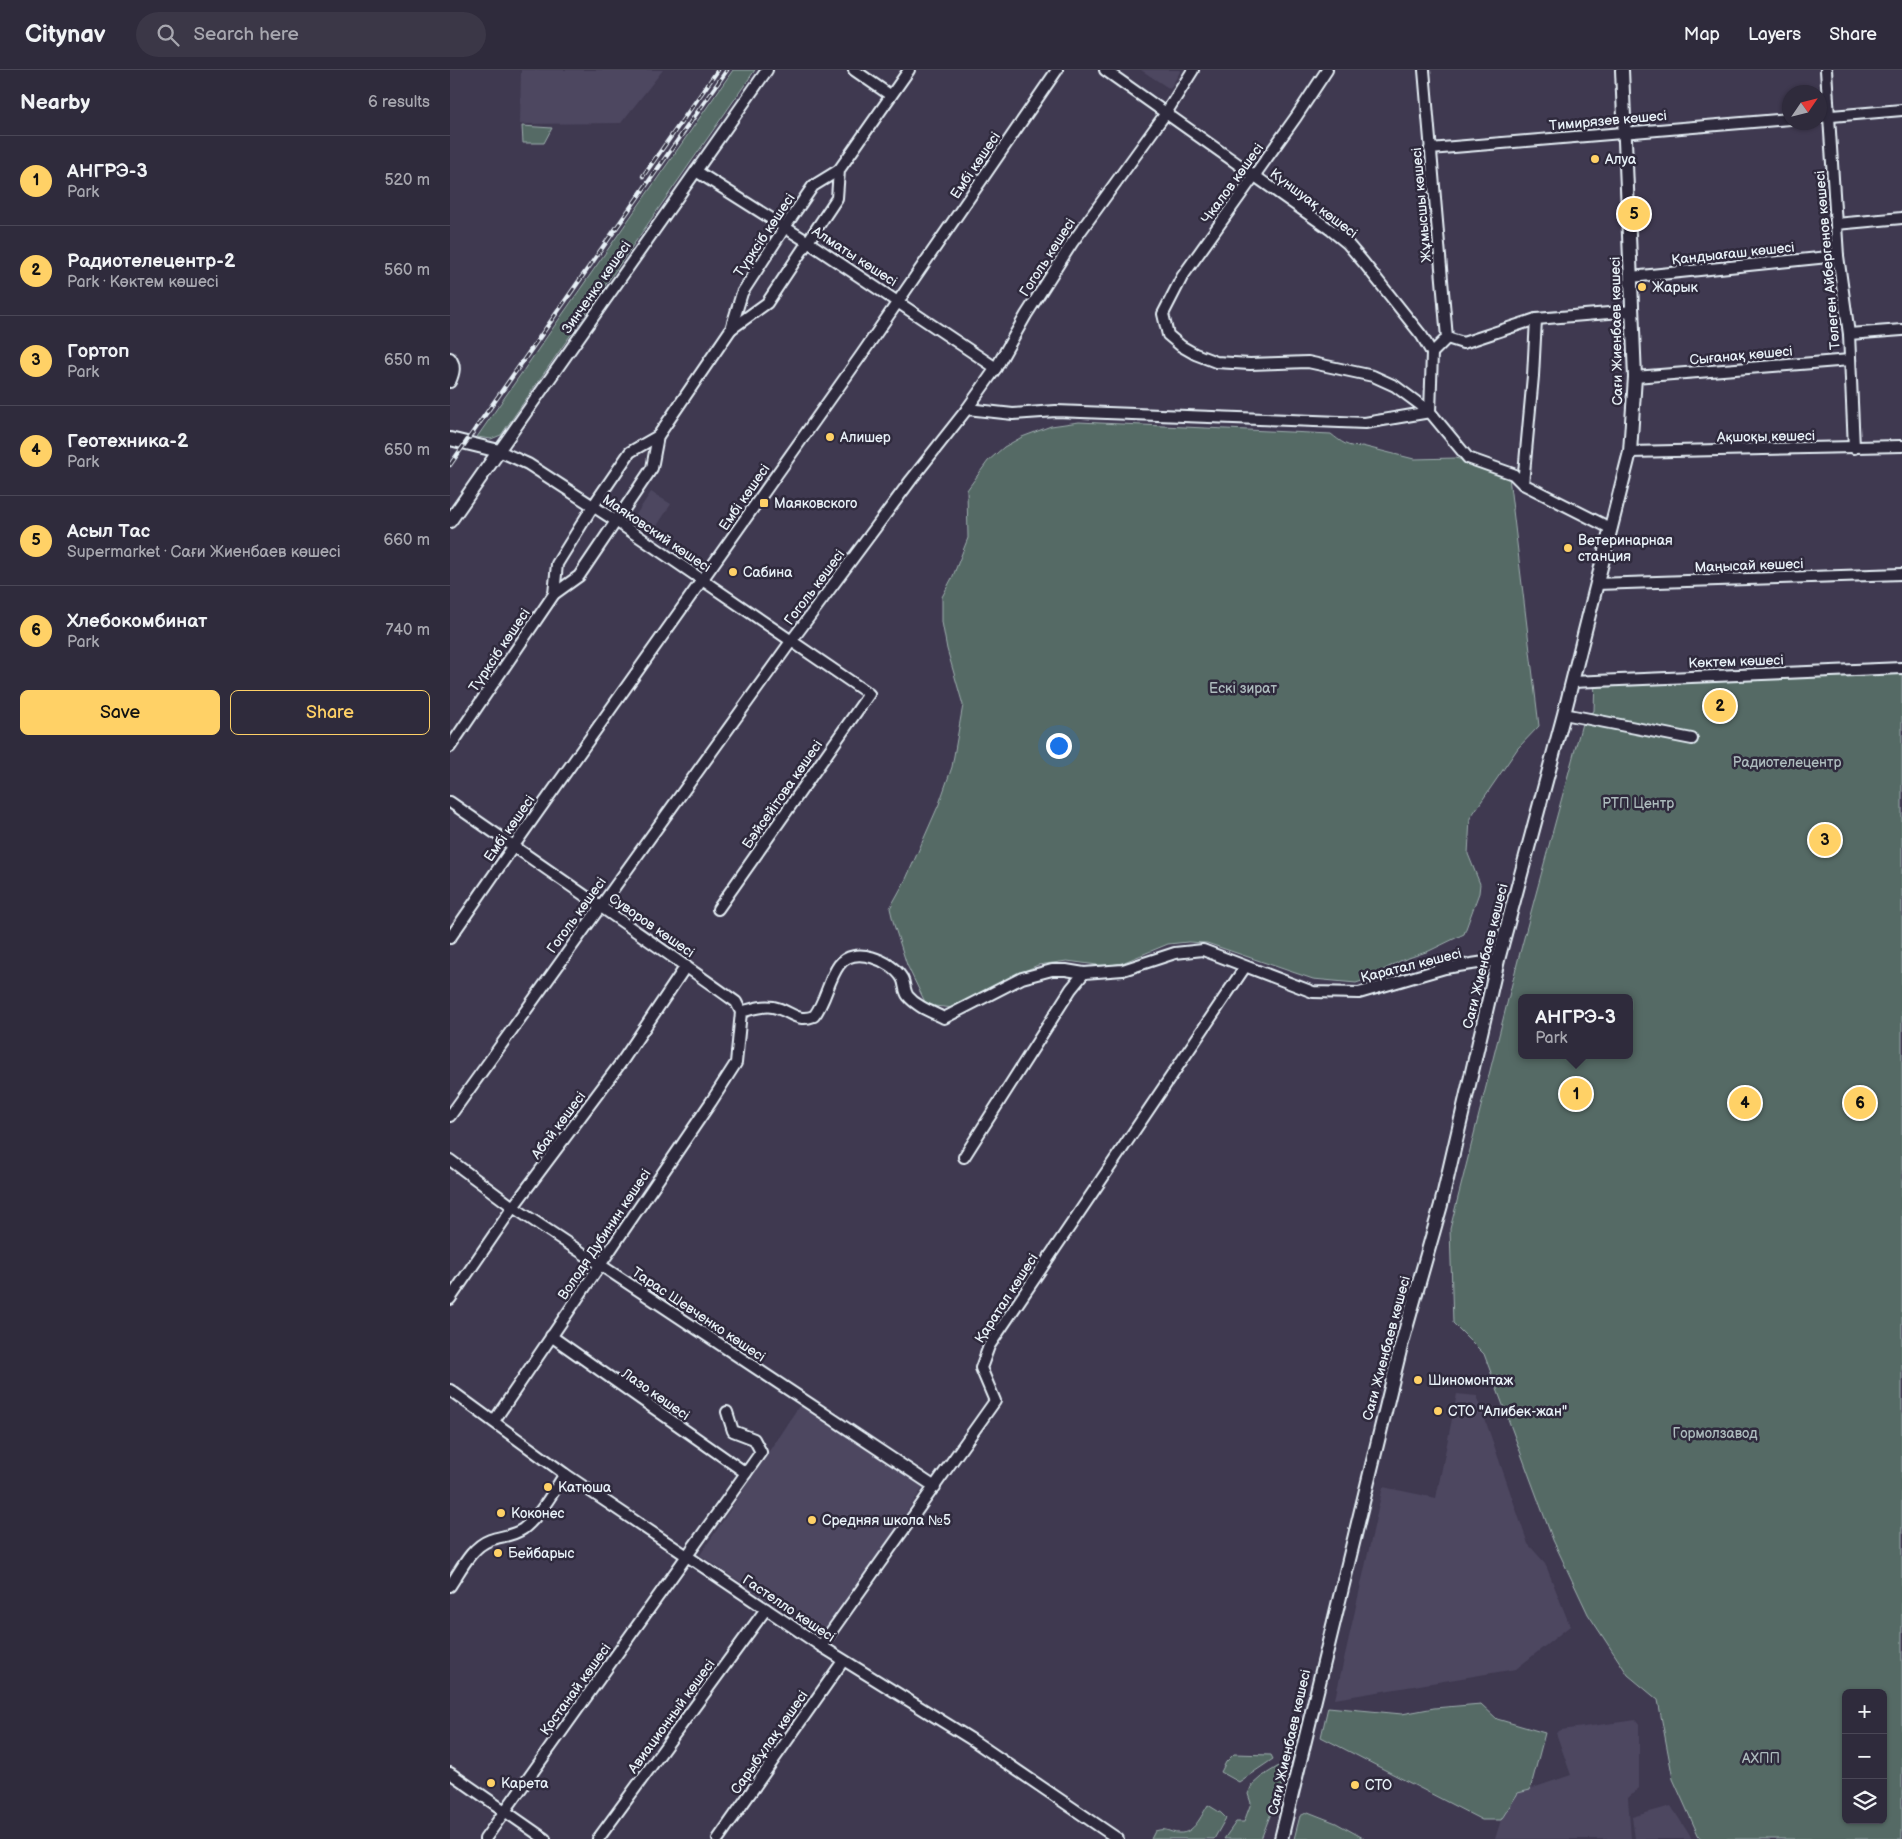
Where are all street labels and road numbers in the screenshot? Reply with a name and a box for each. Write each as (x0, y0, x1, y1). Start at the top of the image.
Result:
street label: Тимирязев көшесі (1548, 107, 1668, 134)
street label: Ембі көшесі (947, 129, 1004, 202)
street label: Чкалов көшесі (1198, 140, 1267, 227)
street label: Жұмысшы көшесі (1408, 147, 1435, 263)
street label: Күншуақ көшесі (1266, 165, 1361, 242)
street label: Төлеген Айбергенов көшесі (1811, 170, 1844, 350)
street label: Түрксіб көшесі (730, 190, 799, 280)
street label: Гоголь көшесі (1016, 215, 1079, 300)
street label: Алматы көшесі (808, 222, 901, 290)
street label: Зинченко көшесі (558, 238, 635, 337)
street label: Қандыағаш көшесі (1671, 239, 1795, 268)
street label: Сағи Жиенбаев көшесі (1607, 256, 1626, 406)
street label: Сығанақ көшесі (1689, 343, 1793, 368)
street label: Ақшоқы көшесі (1716, 427, 1815, 446)
street label: Ембі көшесі (715, 461, 773, 534)
street label: Маяковский көшесі (599, 491, 714, 576)
street label: Гоголь көшесі (781, 546, 848, 628)
street label: Маңысай көшесі (1694, 555, 1804, 576)
street label: Түрксіб көшесі (465, 605, 534, 695)
street label: Көктем көшесі (1688, 651, 1784, 672)
street label: Бәйсейітова көшесі (739, 737, 826, 852)
street label: Ембі көшесі (480, 792, 538, 865)
street label: Гоголь көшесі (543, 874, 610, 957)
street label: Сағи Жиенбаев көшесі (1459, 882, 1512, 1030)
street label: Суворов көшесі (606, 890, 698, 961)
street label: Қаратал көшесі (1359, 945, 1463, 986)
street label: Абай көшесі (527, 1088, 589, 1163)
street label: Володя Дубинин көшесі (554, 1166, 655, 1303)
street label: Қаратал көшесі (971, 1250, 1042, 1346)
street label: Тарас Шевченко көшесі (629, 1263, 769, 1365)
street label: Сағи Жиенбаев көшесі (1359, 1274, 1414, 1422)
street label: Лазо көшесі (618, 1364, 693, 1424)
street label: Гастелло көшесі (739, 1571, 838, 1646)
street label: Қостанай көшесі (536, 1640, 614, 1739)
street label: Авиационный көшесі (624, 1656, 718, 1777)
street label: Сағи Жиенбаев көшесі (1264, 1668, 1315, 1817)
street label: Сарыбұлақ көшесі (727, 1687, 812, 1797)

